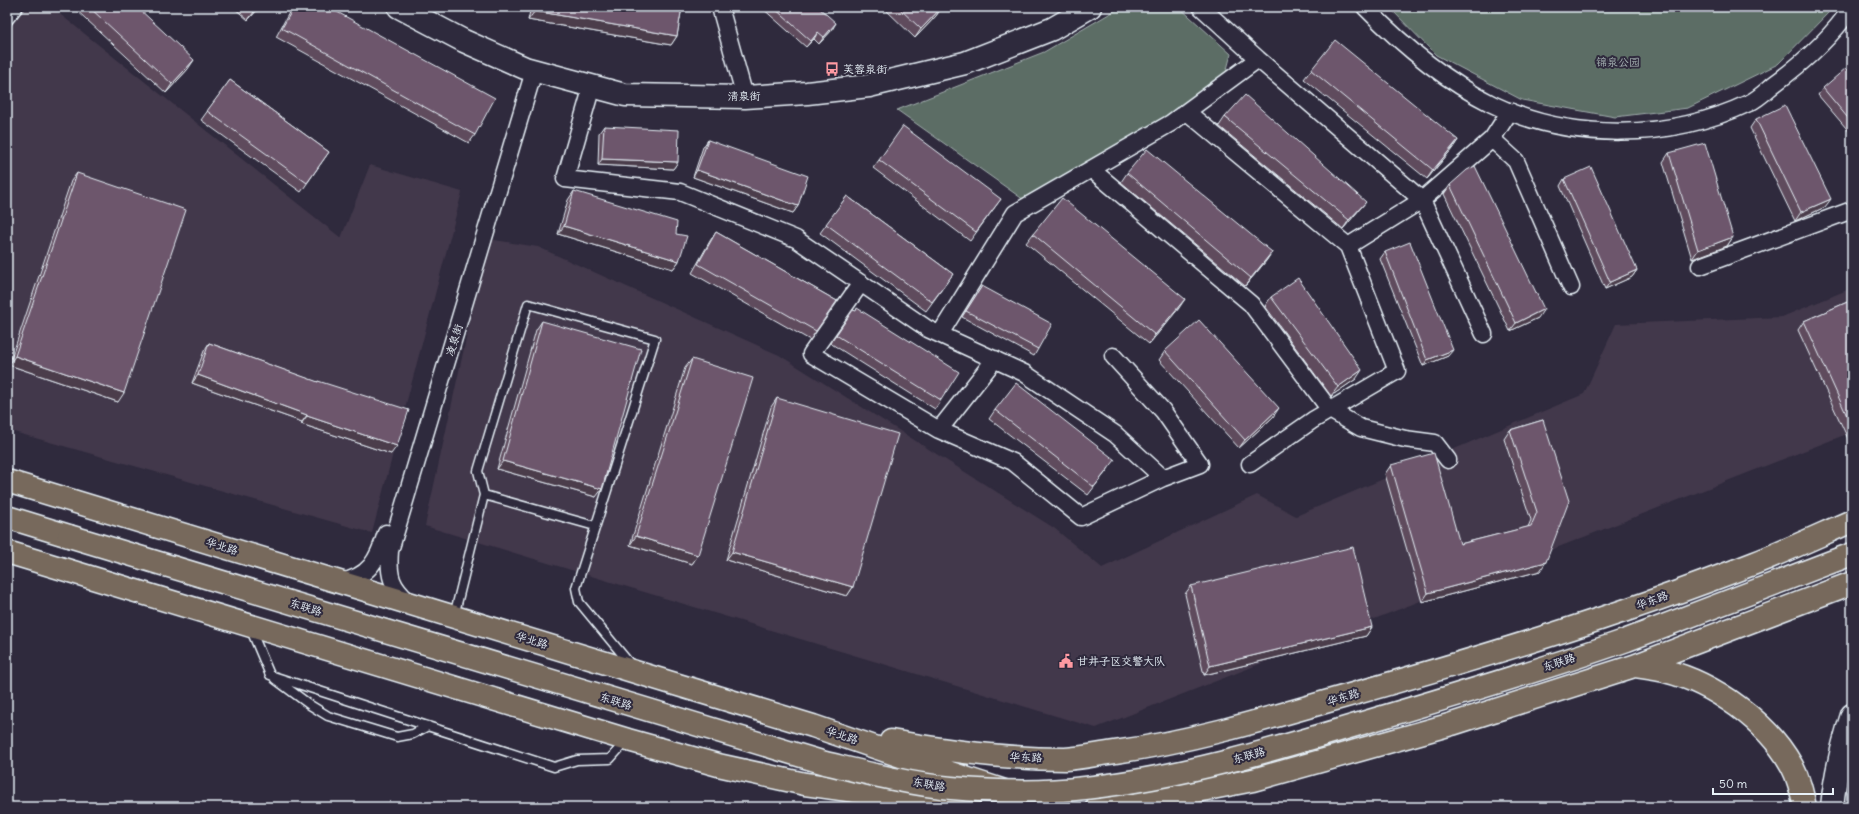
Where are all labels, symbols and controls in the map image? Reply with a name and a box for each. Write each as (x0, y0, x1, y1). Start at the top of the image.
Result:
park label: 锦泉公园 (1596, 55, 1640, 69)
bus stop icon: 芙蓉泉街 (824, 61, 840, 77)
place label: 芙蓉泉街 (843, 62, 888, 76)
street label: 清泉街 (727, 89, 762, 103)
street label: 凌泉街 (442, 321, 466, 358)
street label: 华北路 (204, 534, 240, 558)
street label: 华东路 (1634, 588, 1670, 612)
street label: 东联路 (288, 595, 324, 619)
street label: 华北路 (514, 628, 550, 652)
street label: 东联路 (1541, 650, 1577, 674)
public building icon: 甘井子区交警大队 (1058, 653, 1074, 669)
place label: 甘井子区交警大队 (1077, 654, 1165, 668)
street label: 华东路 (1325, 686, 1361, 708)
street label: 东联路 (598, 689, 634, 713)
street label: 华北路 (824, 723, 860, 747)
street label: 东联路 (1231, 744, 1267, 766)
street label: 华东路 (1009, 749, 1043, 765)
scale bar (1713, 770, 1833, 796)
street label: 东联路 (912, 774, 946, 794)
text: 50 m (1719, 776, 1748, 791)

